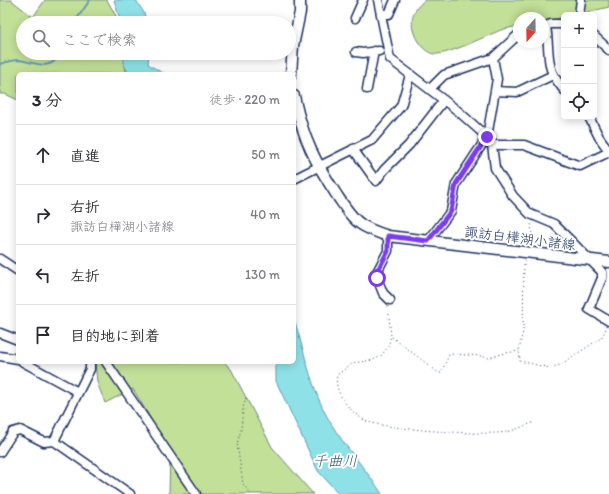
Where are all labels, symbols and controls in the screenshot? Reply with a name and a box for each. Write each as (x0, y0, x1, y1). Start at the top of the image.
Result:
north arrow (513, 12, 549, 48)
map controls (561, 12, 597, 120)
button: + (561, 12, 597, 48)
search box (16, 16, 296, 60)
icon: search (30, 27, 52, 49)
text: ここで検索 (62, 31, 137, 49)
button: − (561, 48, 597, 84)
button: locate (561, 84, 597, 120)
text: 3 分 (32, 90, 62, 110)
text: 徒歩 · 220 m (209, 92, 280, 107)
route end (478, 128, 496, 146)
icon: ahead (32, 144, 54, 166)
text: 直進 (70, 147, 100, 165)
text: 50 m (251, 147, 280, 162)
text: 右折 (70, 198, 100, 216)
icon: right (32, 204, 54, 226)
text: 40 m (250, 207, 280, 222)
text: 諏訪白樺湖小諸線 (70, 219, 174, 234)
street label: 諏訪白樺湖小諸線 (463, 223, 577, 254)
icon: left (32, 264, 54, 286)
text: 左折 (70, 267, 100, 285)
text: 130 m (245, 267, 280, 282)
route start (368, 269, 386, 287)
icon: arrive (32, 324, 54, 346)
text: 目的地に到着 (70, 327, 160, 345)
water label: 千曲川 (312, 452, 358, 470)

